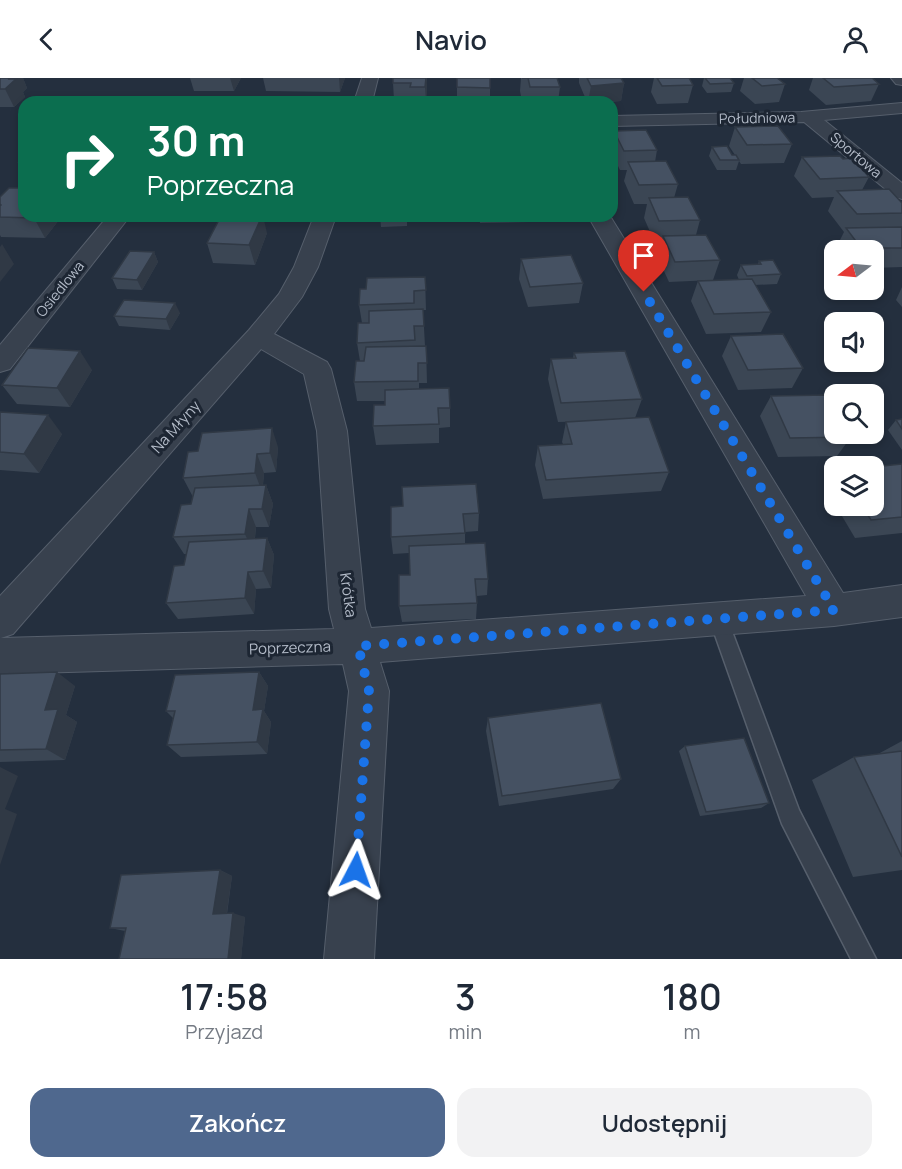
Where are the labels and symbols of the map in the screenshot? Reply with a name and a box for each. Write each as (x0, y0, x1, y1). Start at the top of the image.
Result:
street label: Południowa (719, 107, 795, 128)
street label: Sportowa (827, 128, 886, 182)
pin (618, 230, 669, 292)
north arrow (824, 240, 884, 300)
street label: Osiedlowa (31, 257, 88, 321)
street label: Na Młyny (146, 396, 205, 458)
street label: Krótka (335, 571, 362, 619)
street label: Poprzeczna (249, 636, 331, 659)
position arrow (324, 838, 388, 902)

